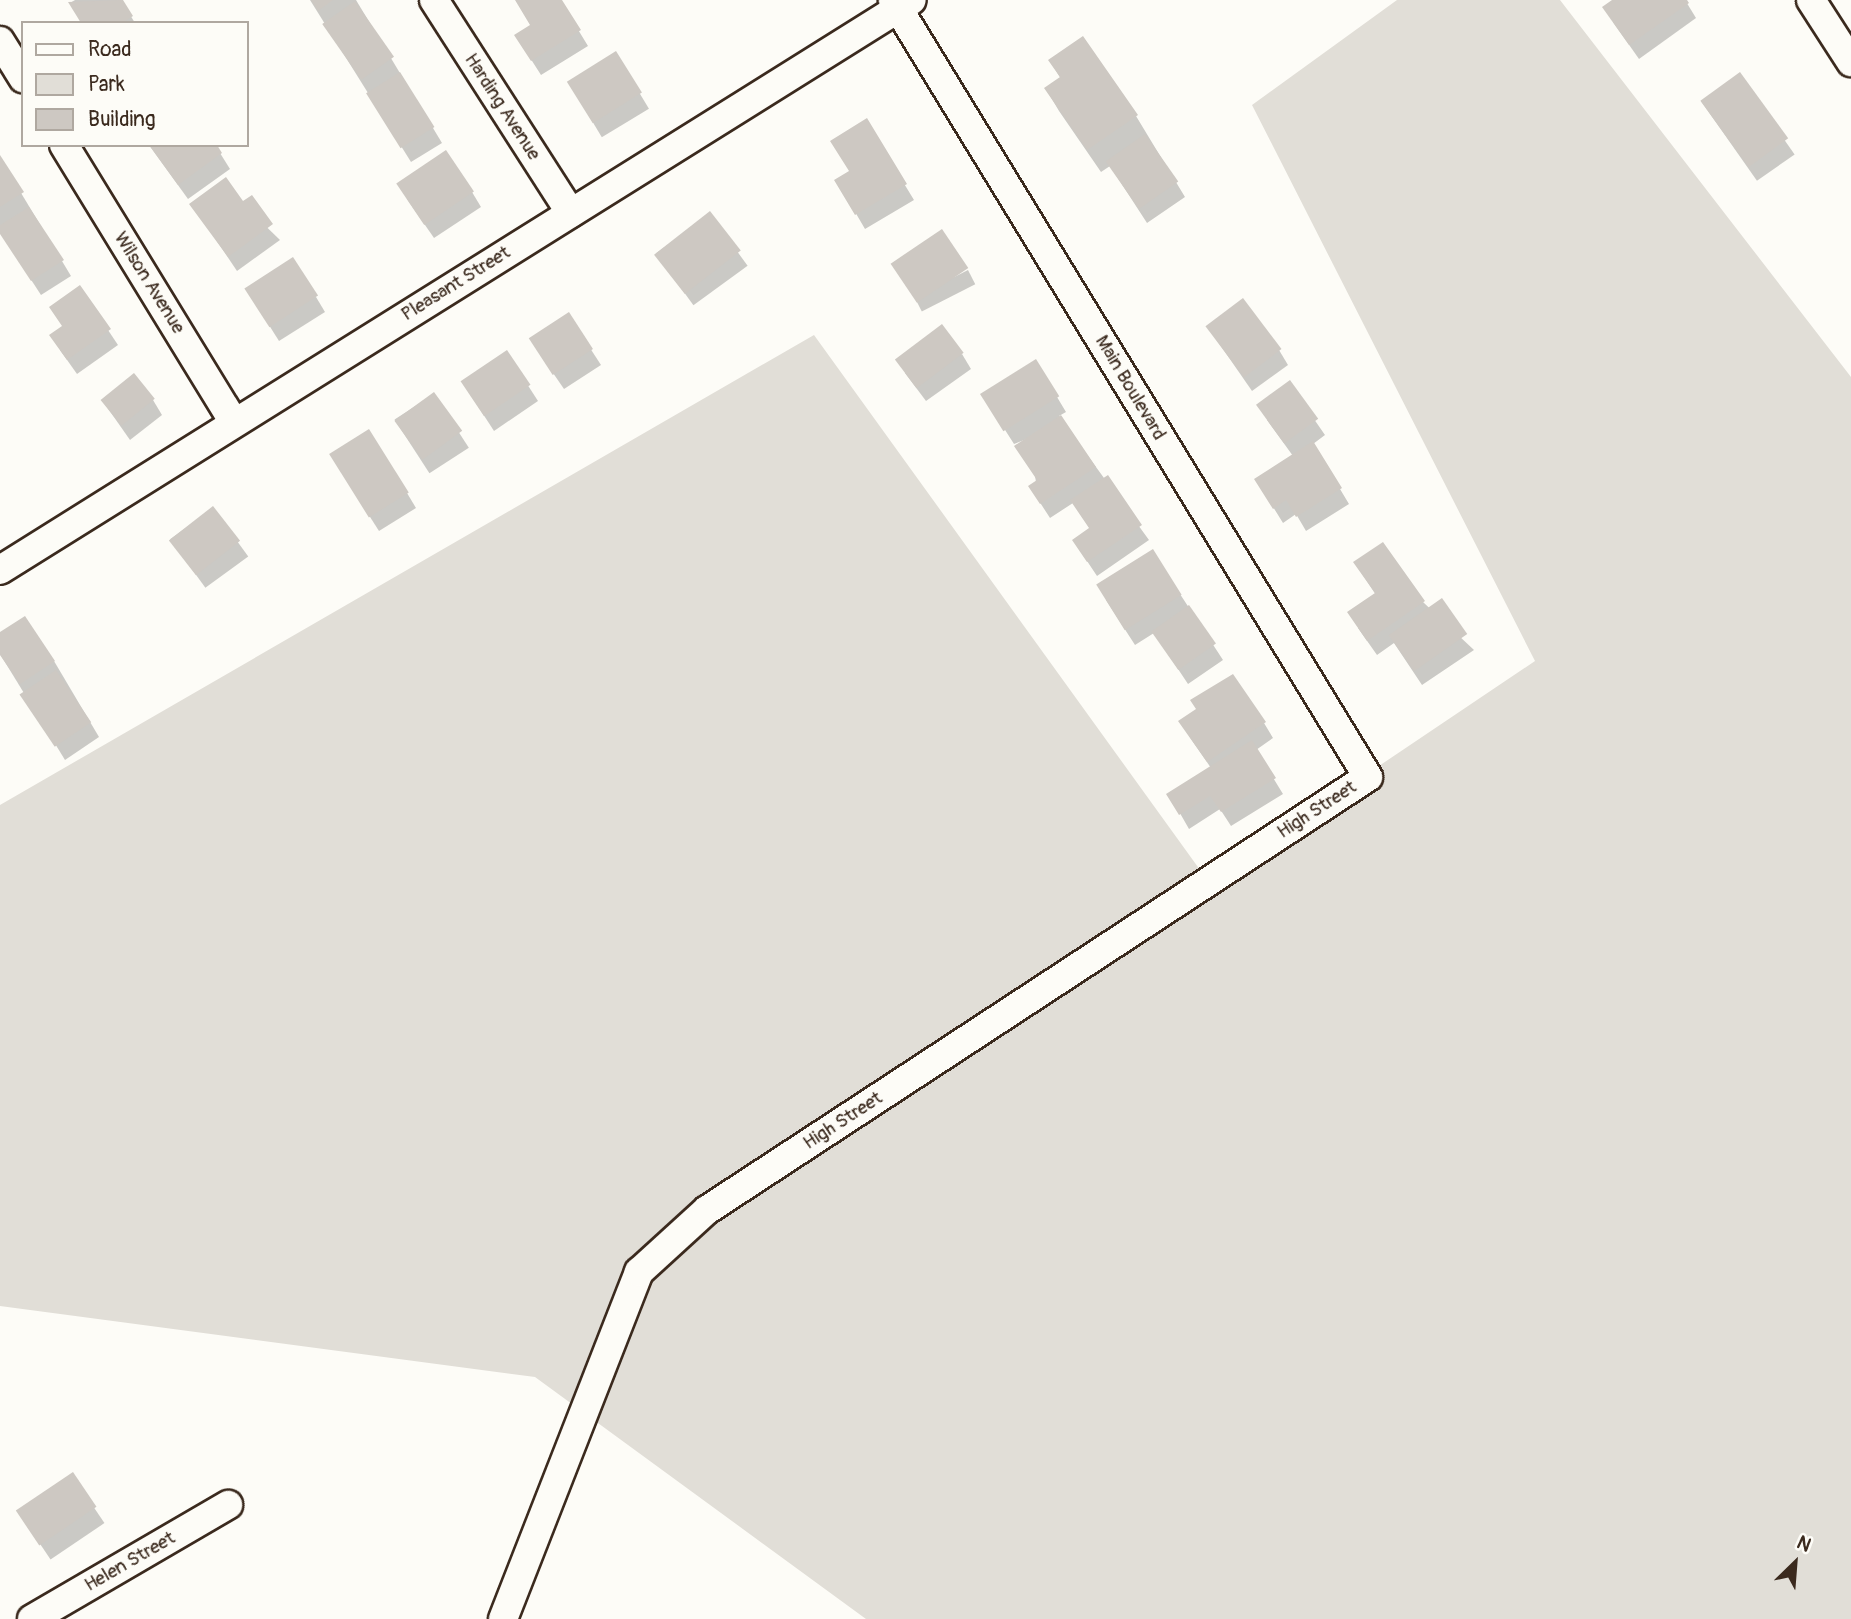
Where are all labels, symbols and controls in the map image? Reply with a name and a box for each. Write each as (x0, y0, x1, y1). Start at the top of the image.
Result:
legend (21, 21, 248, 147)
text: Road (88, 36, 132, 63)
street label: Harding Avenue (459, 49, 545, 165)
text: Park (88, 71, 125, 98)
text: Building (88, 106, 155, 133)
street label: Wilson Avenue (109, 228, 189, 338)
street label: Pleasant Street (397, 242, 515, 326)
street label: Main Boulevard (1090, 332, 1170, 444)
street label: High Street (1273, 776, 1361, 844)
street label: High Street (799, 1087, 887, 1155)
street label: Helen Street (81, 1527, 179, 1597)
north arrow (1760, 1528, 1830, 1598)
text: N (1793, 1530, 1815, 1558)

